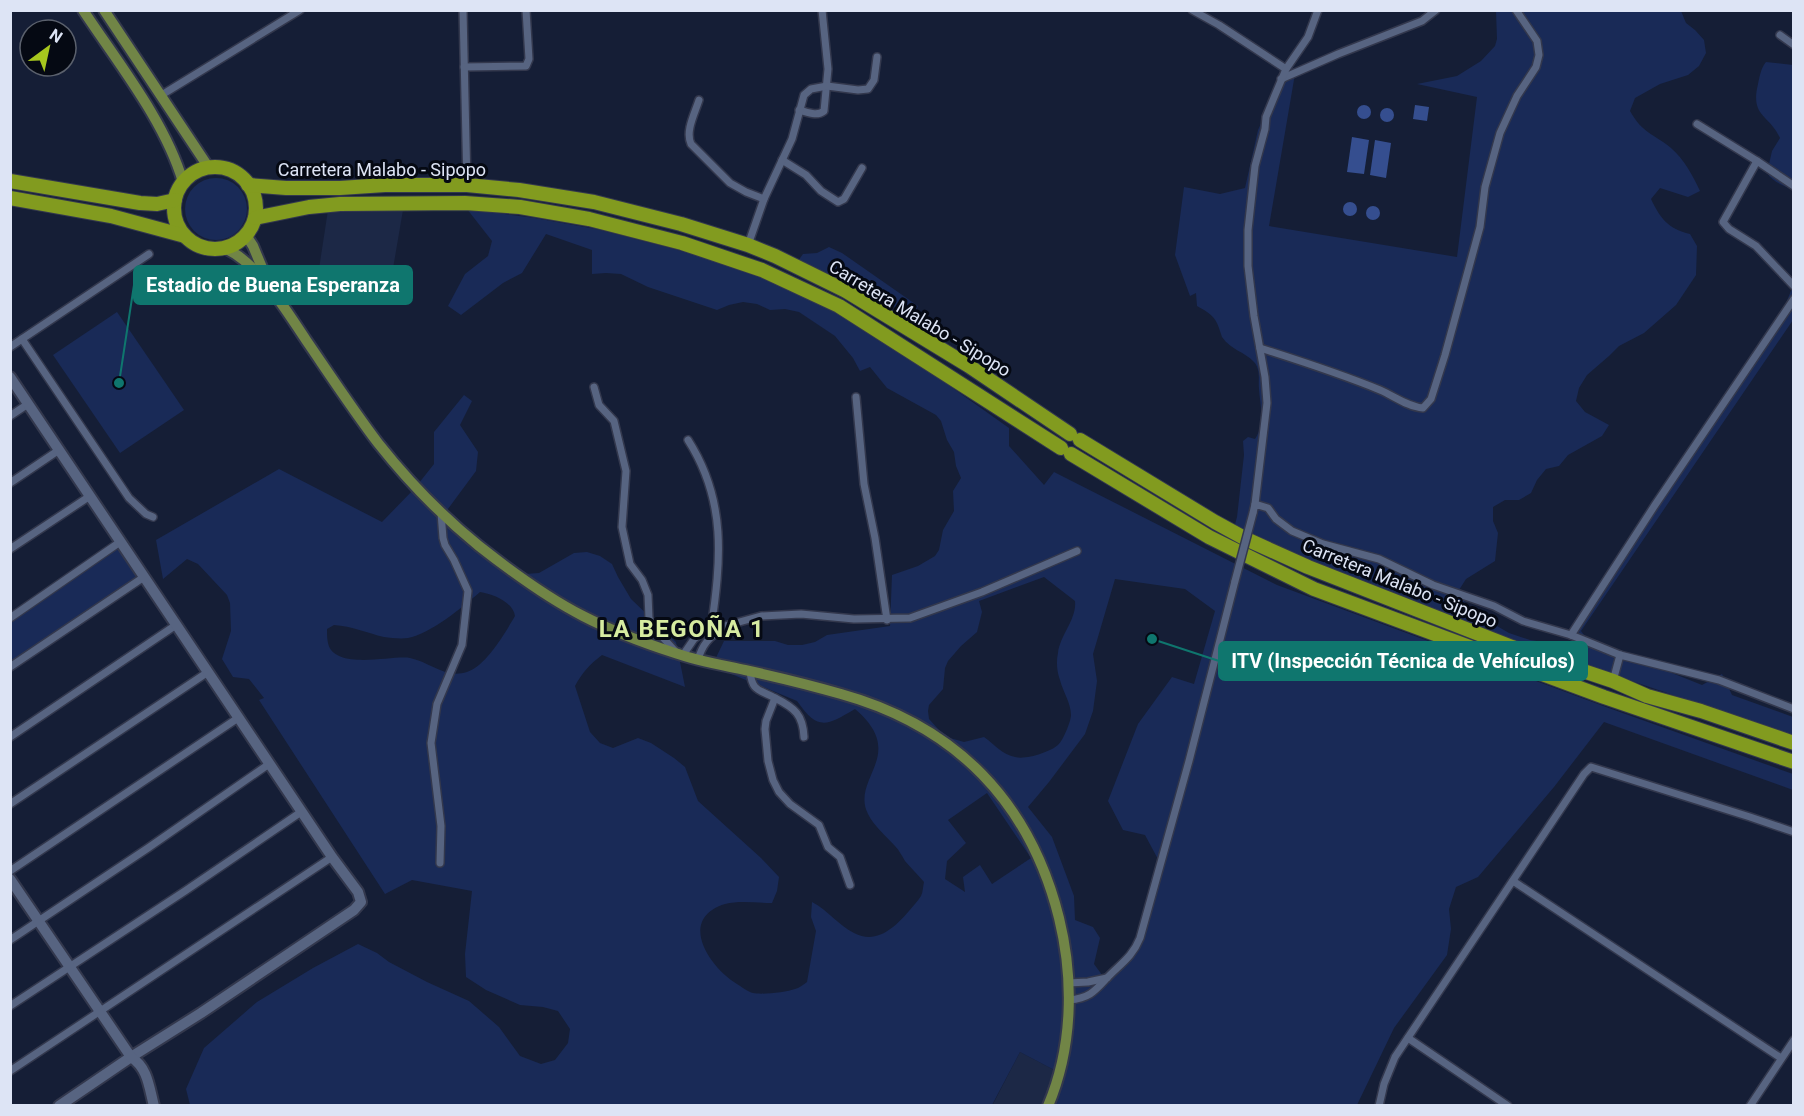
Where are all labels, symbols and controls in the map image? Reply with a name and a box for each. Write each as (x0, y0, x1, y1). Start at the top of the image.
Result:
north arrow (18, 18, 78, 78)
text: N (46, 25, 66, 47)
street label: Carretera Malabo - Sipopo (278, 159, 486, 180)
street label: Carretera Malabo - Sipopo (825, 255, 1015, 381)
callout: Estadio de Buena Esperanza (134, 266, 412, 304)
text: Estadio de Buena Esperanza (146, 273, 400, 297)
street label: Carretera Malabo - Sipopo (1300, 534, 1500, 632)
district label: LA BEGOÑA 1 (599, 615, 765, 643)
callout: ITV (Inspección Técnica de Vehículos) (1219, 642, 1587, 680)
text: ITV (Inspección Técnica de Vehículos) (1231, 649, 1575, 673)

